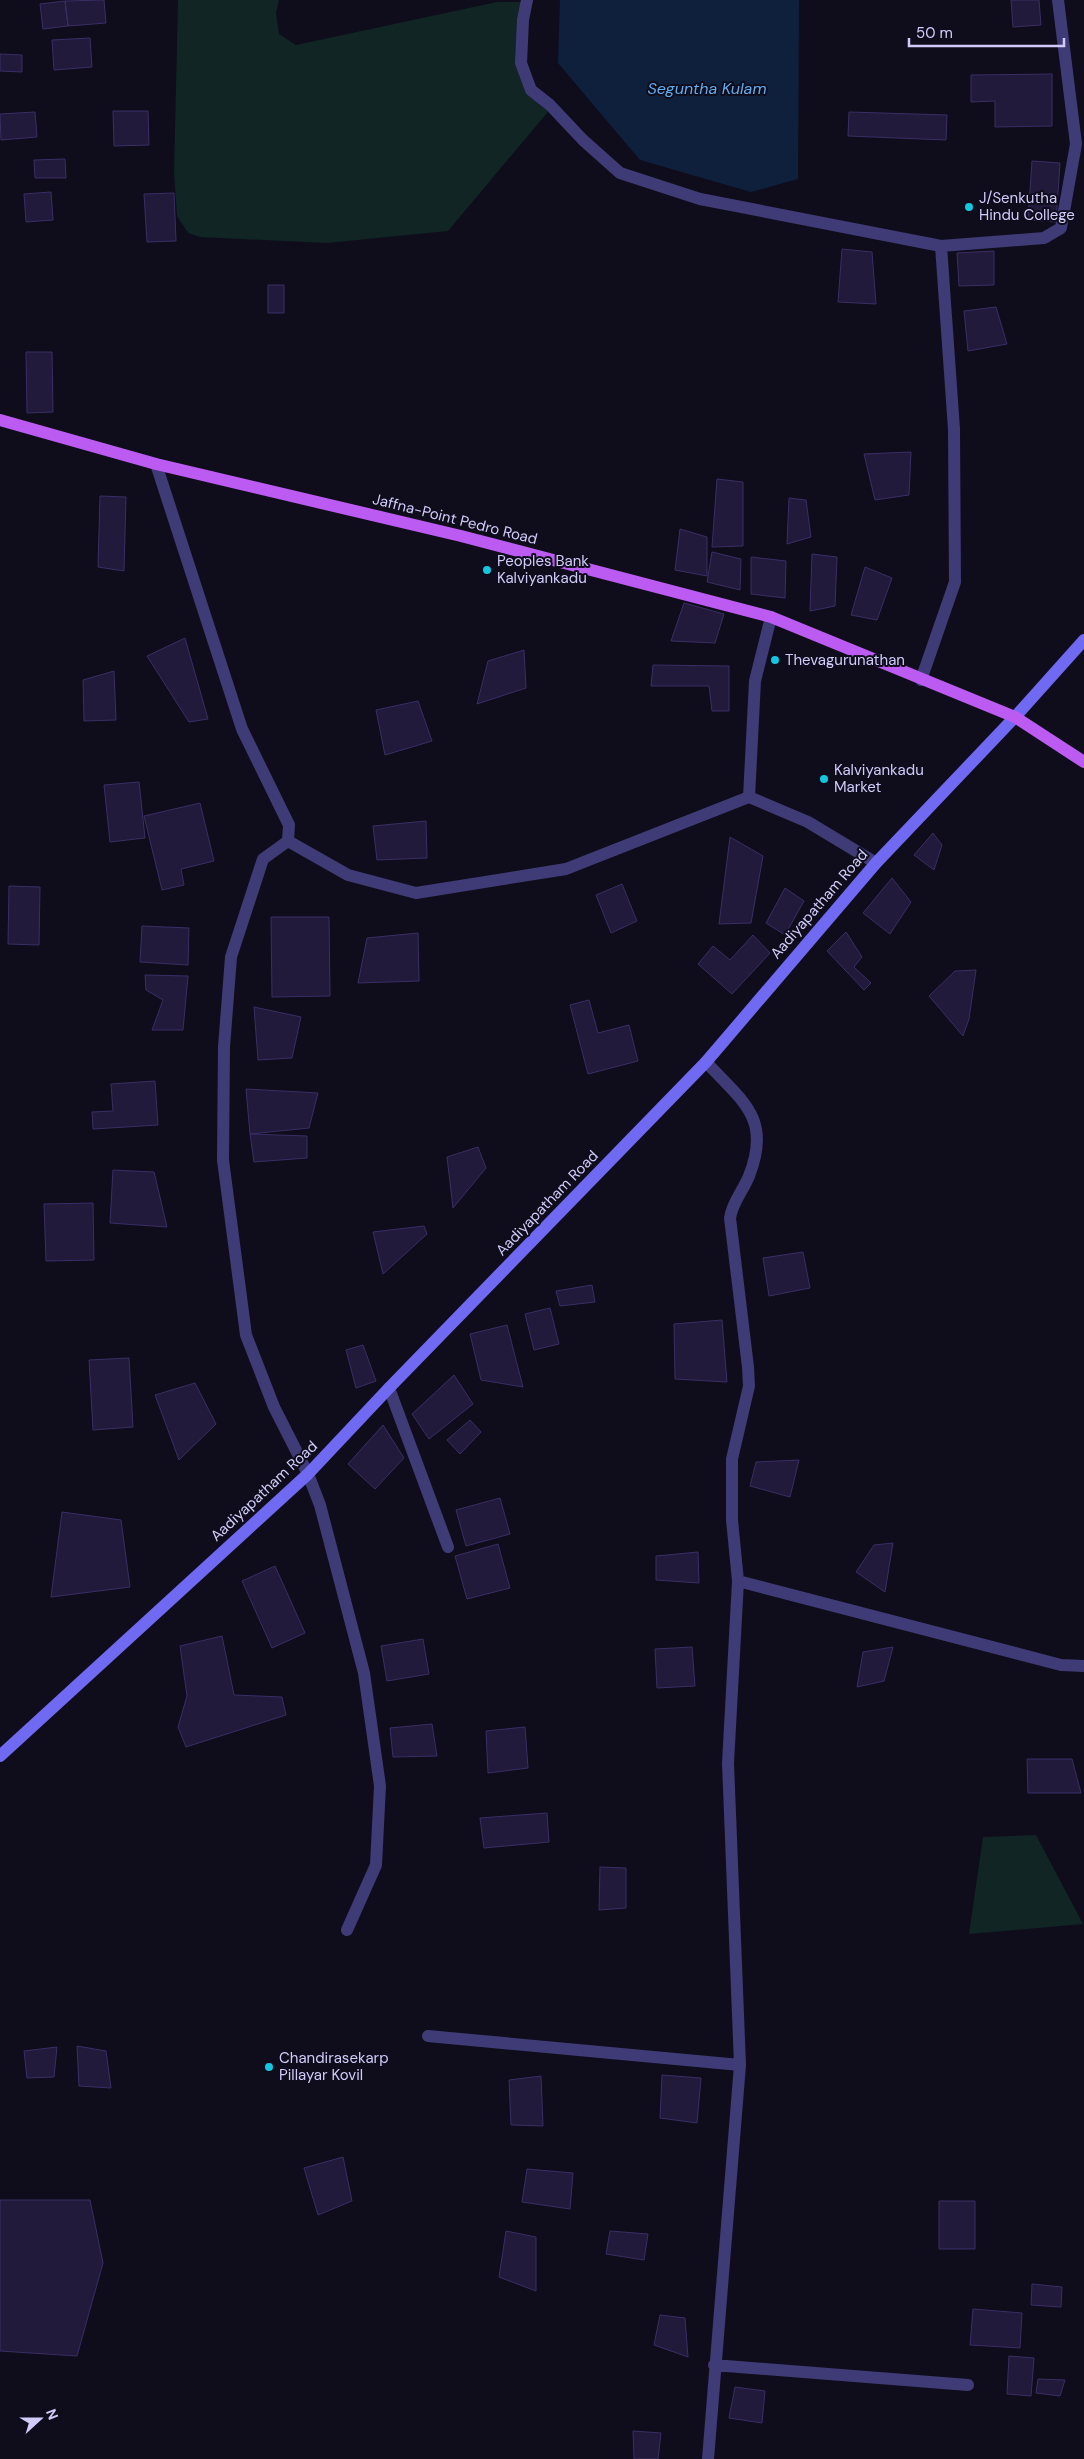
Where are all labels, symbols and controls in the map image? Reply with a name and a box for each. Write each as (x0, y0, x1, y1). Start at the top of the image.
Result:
scale bar (909, 15, 1064, 47)
text: 50 m (916, 23, 953, 43)
water label: Seguntha Kulam (647, 78, 767, 99)
place label: J/Senkutha Hindu College (979, 188, 1075, 225)
marker: J/Senkutha Hindu College (963, 201, 975, 213)
street label: Jaffna-Point Pedro Road (370, 489, 540, 549)
place label: Peoples Bank Kalviyankadu (497, 551, 589, 588)
marker: Peoples Bank Kalviyankadu (481, 564, 493, 576)
place label: Thevagurunathan (785, 650, 905, 670)
marker: Thevagurunathan (769, 654, 781, 666)
place label: Kalviyankadu Market (834, 760, 924, 797)
marker: Kalviyankadu Market (818, 773, 830, 785)
street label: Aadiyapatham Road (766, 845, 872, 963)
street label: Aadiyapatham Road (491, 1146, 603, 1260)
street label: Aadiyapatham Road (206, 1436, 322, 1546)
place label: Chandirasekarp Pillayar Kovil (279, 2048, 389, 2085)
marker: Chandirasekarp Pillayar Kovil (263, 2061, 275, 2073)
north arrow (15, 2394, 65, 2444)
text: N (42, 2406, 62, 2422)

